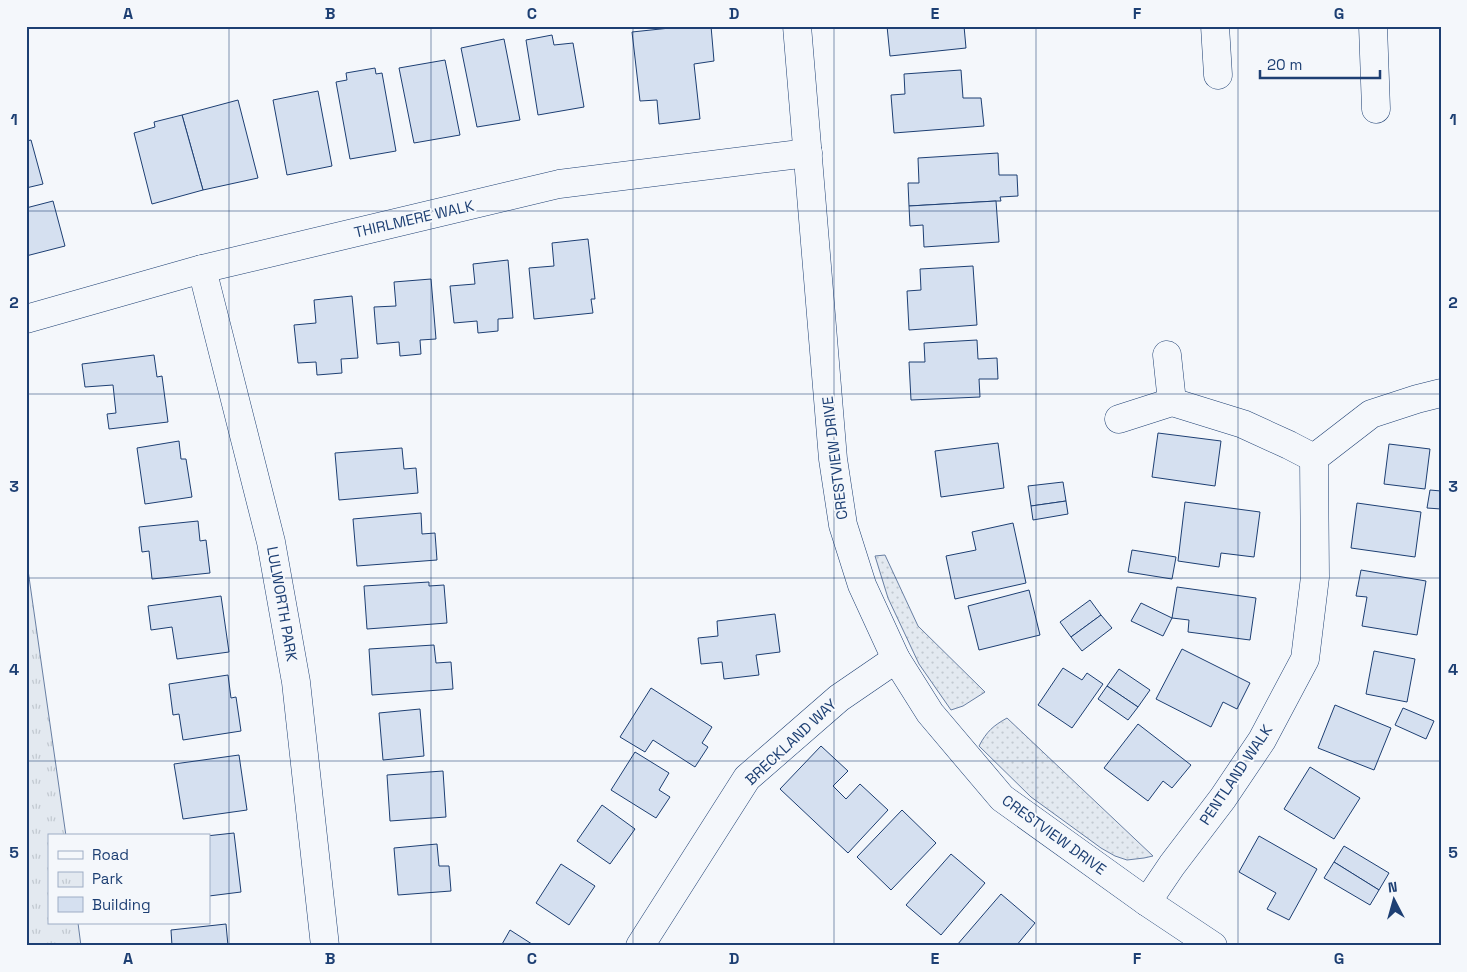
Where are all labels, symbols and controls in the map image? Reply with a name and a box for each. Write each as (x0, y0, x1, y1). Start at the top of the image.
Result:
text: A (123, 3, 133, 24)
text: B (325, 3, 335, 24)
text: C (527, 3, 537, 24)
text: D (729, 3, 739, 24)
text: E (931, 3, 940, 24)
text: F (1133, 3, 1142, 24)
text: G (1334, 3, 1344, 24)
scale bar (1260, 48, 1380, 80)
text: 20 m (1267, 55, 1302, 74)
text: 1 (10, 109, 18, 130)
text: 1 (1449, 109, 1457, 130)
street label: THIRLMERE WALK (352, 195, 476, 242)
text: 2 (9, 292, 19, 313)
text: 2 (1448, 292, 1458, 313)
street label: CRESTVIEW DRIVE (818, 395, 851, 521)
text: 3 (9, 476, 19, 497)
text: 3 (1448, 476, 1458, 497)
street label: LULWORTH PARK (263, 545, 302, 663)
text: 4 (9, 659, 19, 680)
text: 4 (1448, 659, 1458, 680)
street label: BRECKLAND WAY (741, 694, 840, 789)
street label: PENTLAND WALK (1195, 721, 1276, 829)
street label: CRESTVIEW DRIVE (998, 790, 1110, 879)
legend (48, 834, 210, 924)
text: 5 (9, 842, 19, 863)
text: 5 (1448, 842, 1458, 863)
text: Road (92, 845, 129, 864)
text: Park (92, 869, 123, 888)
north arrow (1370, 874, 1420, 924)
text: N (1387, 878, 1398, 897)
text: Building (92, 895, 151, 914)
text: A (123, 948, 133, 969)
text: B (325, 948, 335, 969)
text: C (527, 948, 537, 969)
text: D (729, 948, 739, 969)
text: E (931, 948, 940, 969)
text: F (1133, 948, 1142, 969)
text: G (1334, 948, 1344, 969)

